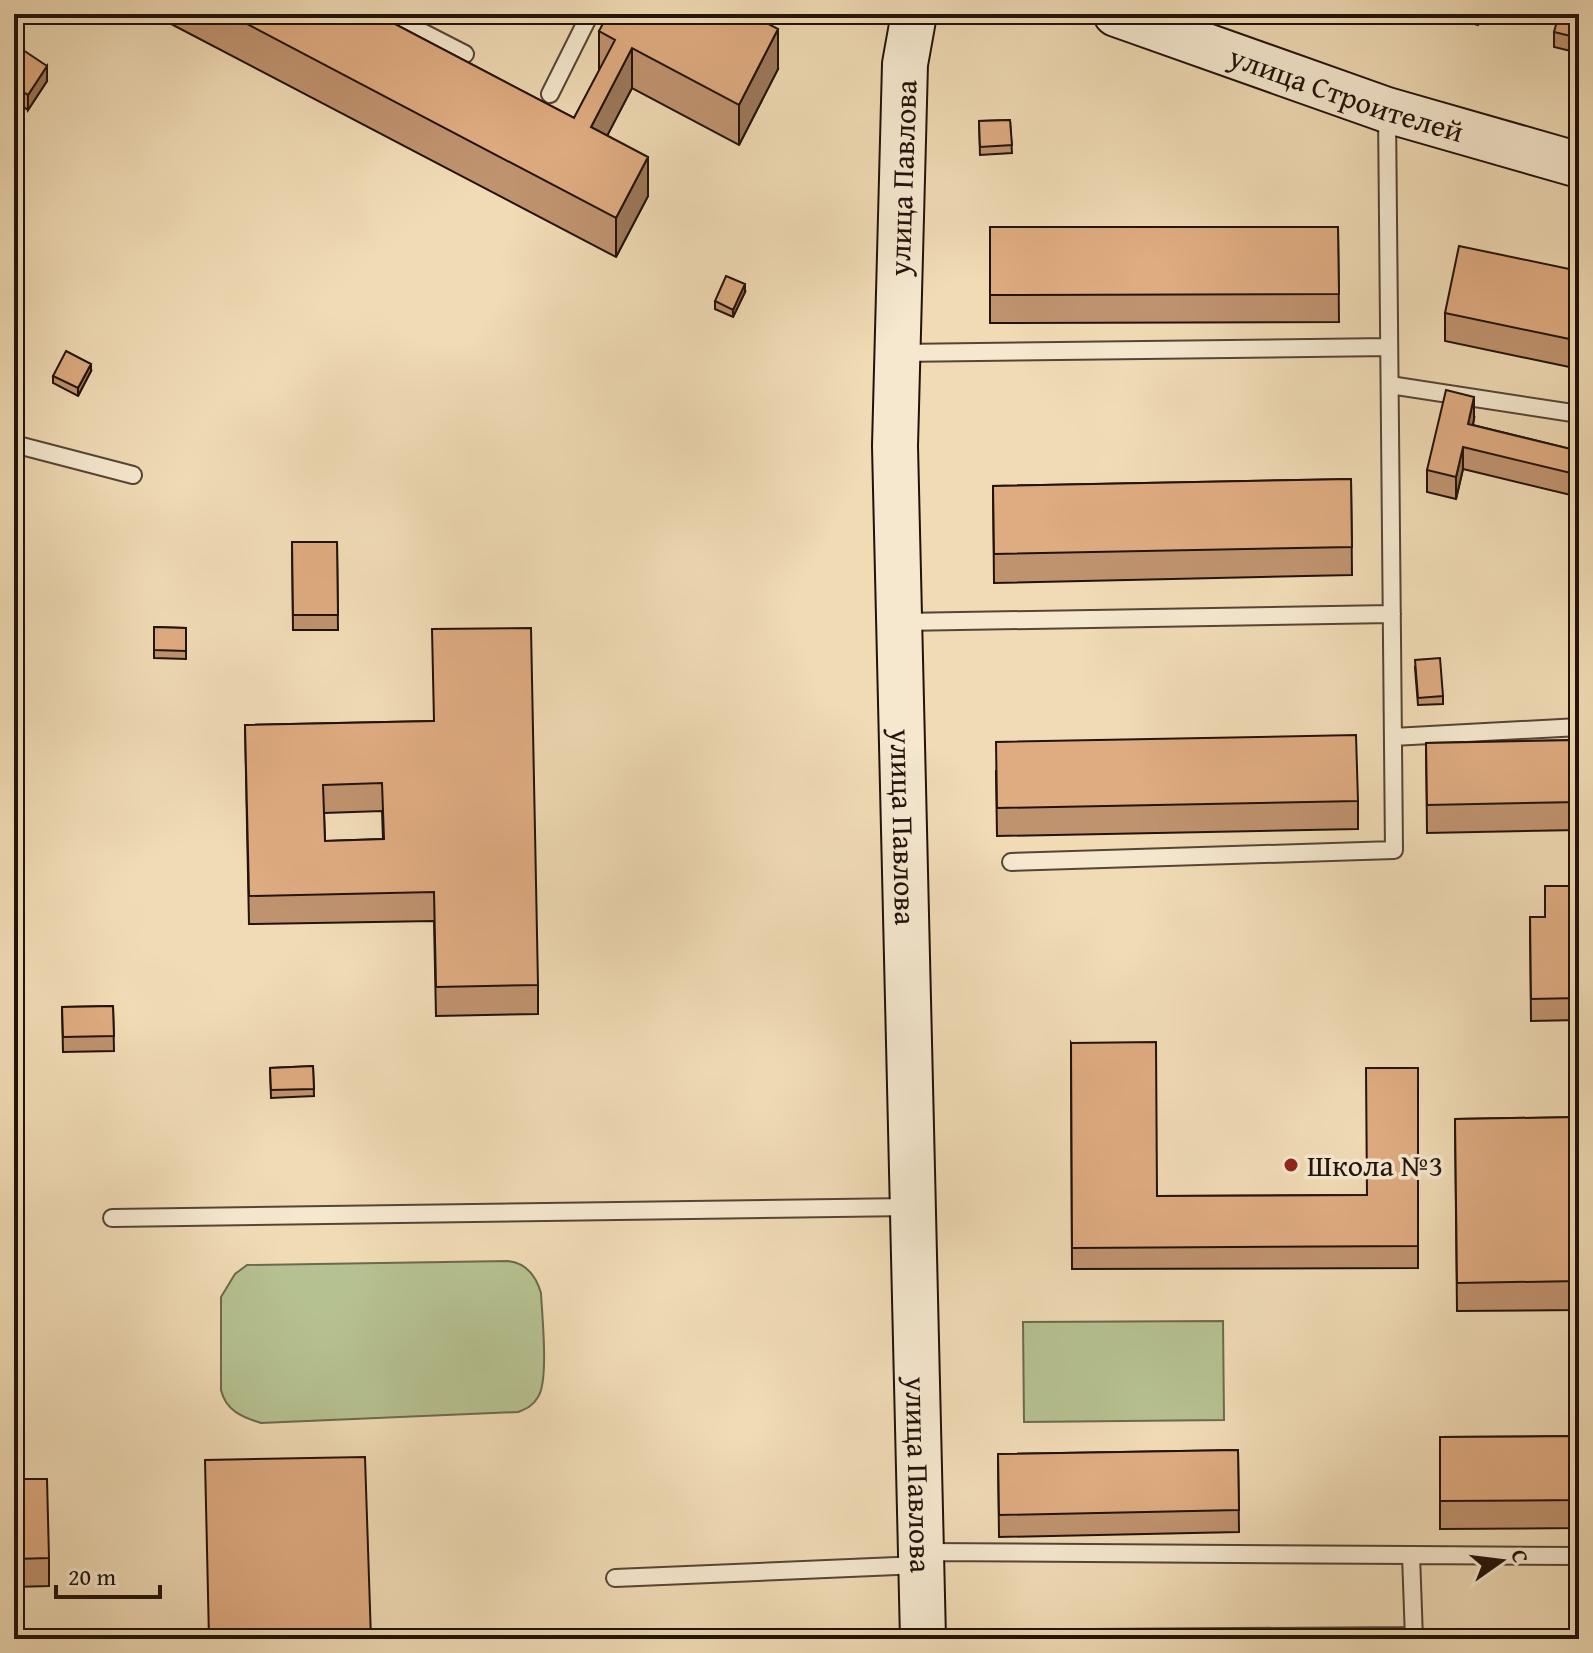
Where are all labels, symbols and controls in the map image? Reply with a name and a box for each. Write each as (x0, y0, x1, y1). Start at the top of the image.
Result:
street label: улица Строителей (1222, 34, 1469, 153)
street label: улица Павлова (877, 78, 927, 278)
street label: улица Павлова (880, 727, 928, 926)
place label: Школа №3 (1307, 1143, 1443, 1187)
marker: Школа №3 (1282, 1156, 1300, 1174)
street label: улица Павлова (895, 1375, 943, 1574)
north arrow (1461, 1521, 1541, 1601)
text: С (1503, 1546, 1537, 1566)
scale bar (56, 1549, 160, 1599)
text: 20 m (68, 1559, 116, 1594)

